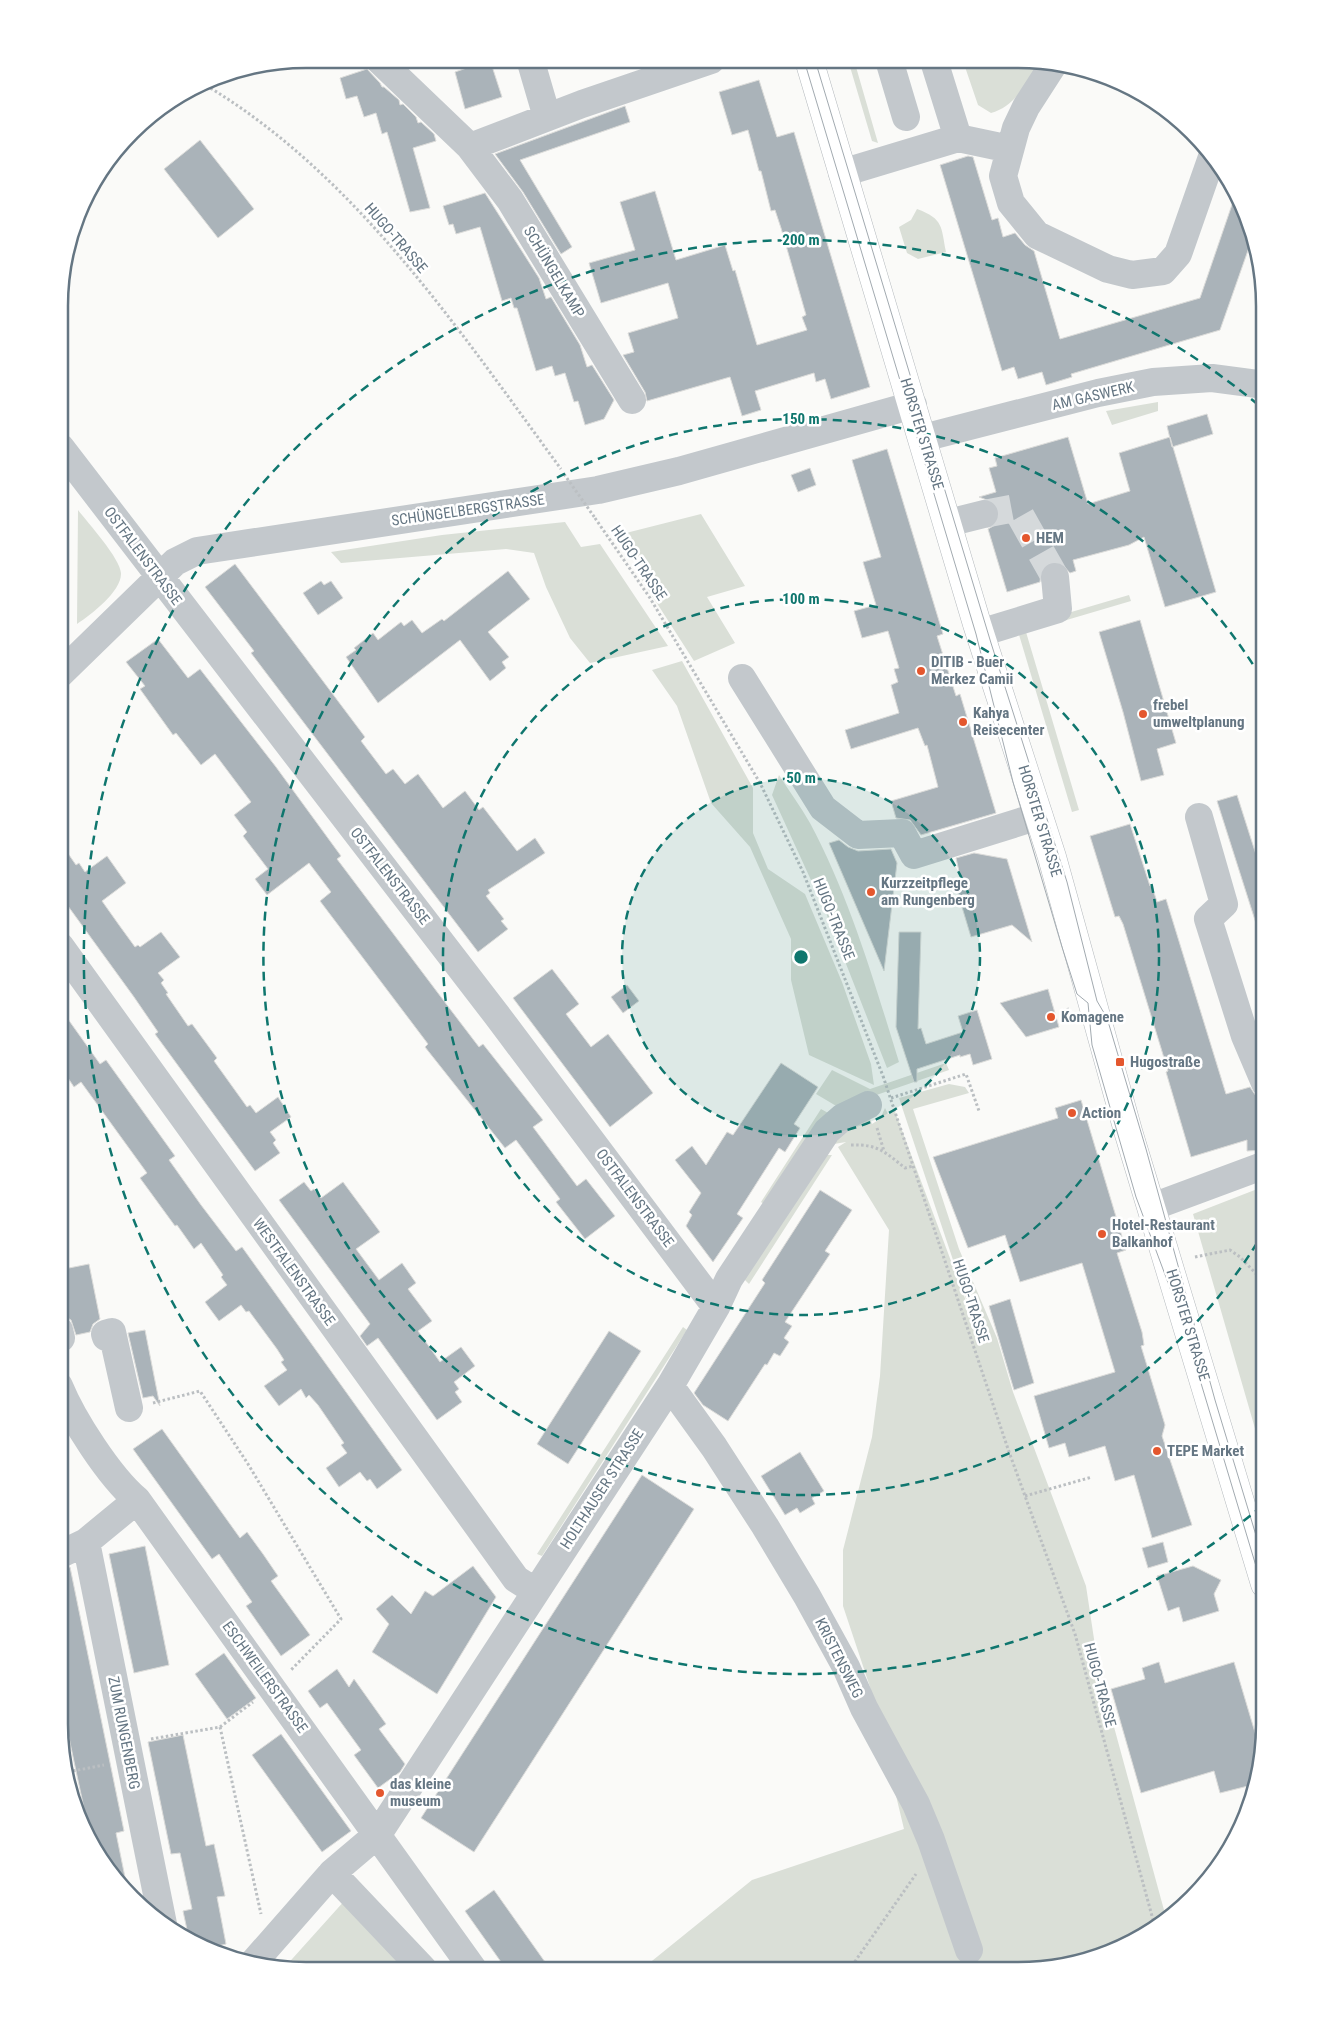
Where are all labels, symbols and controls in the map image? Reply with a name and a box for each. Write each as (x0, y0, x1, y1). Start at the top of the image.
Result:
street label: HUGO-TRASSE (361, 199, 431, 277)
street label: SCHÜNGELKAMP (520, 223, 588, 321)
text: 200 m (782, 231, 820, 249)
street label: HORSTER STRASSE (896, 376, 948, 492)
street label: AM GASWERK (1050, 378, 1137, 414)
text: 150 m (782, 410, 820, 428)
street label: SCHÜNGELBERGSTRASSE (390, 490, 546, 530)
street label: OSTFALENSTRASSE (100, 503, 186, 609)
street label: HUGO-TRASSE (607, 522, 671, 604)
place label: HEM (1036, 529, 1064, 547)
marker: HEM (1020, 532, 1032, 544)
text: 100 m (782, 590, 820, 608)
place label: DITIB - Buer Merkez Camii (931, 653, 1013, 688)
marker: DITIB - Buer Merkez Camii (915, 665, 927, 677)
place label: frebel umweltplanung (1153, 696, 1245, 731)
place label: Kahya Reisecenter (973, 704, 1044, 739)
marker: frebel umweltplanung (1137, 708, 1149, 720)
marker: Kahya Reisecenter (957, 716, 969, 728)
street label: HORSTER STRASSE (1014, 763, 1066, 879)
text: 50 m (786, 769, 816, 787)
street label: OSTFALENSTRASSE (346, 824, 434, 928)
place label: Kurzzeitpflege am Rungenberg (881, 874, 975, 909)
street label: HUGO-TRASSE (809, 875, 859, 963)
marker: Kurzzeitpflege am Rungenberg (865, 886, 877, 898)
centre of rings (792, 948, 810, 966)
place label: Komagene (1061, 1008, 1124, 1026)
marker: Komagene (1045, 1011, 1057, 1023)
place label: Hugostraße (1130, 1053, 1200, 1071)
marker: Hugostraße (1114, 1056, 1126, 1068)
place label: Action (1082, 1104, 1121, 1122)
marker: Action (1066, 1107, 1078, 1119)
street label: OSTFALENSTRASSE (592, 1145, 678, 1251)
street label: WESTFALENSTRASSE (249, 1215, 339, 1329)
place label: Hotel-Restaurant Balkanhof (1112, 1216, 1215, 1251)
marker: Hotel-Restaurant Balkanhof (1096, 1228, 1108, 1240)
street label: HUGO-TRASSE (949, 1257, 993, 1345)
street label: HORSTER STRASSE (1162, 1267, 1214, 1383)
street label: HOLTHAUSER STRASSE (556, 1426, 648, 1552)
place label: TEPE Market (1167, 1442, 1244, 1460)
marker: TEPE Market (1151, 1445, 1163, 1457)
street label: KRISTENSWEG (811, 1615, 867, 1701)
street label: ESCHWEILERSTRASSE (219, 1618, 311, 1736)
street label: HUGO-TRASSE (1080, 1641, 1120, 1729)
street label: ZUM RUNGENBERG (104, 1675, 144, 1791)
place label: das kleine museum (390, 1775, 451, 1810)
marker: das kleine museum (374, 1787, 386, 1799)

